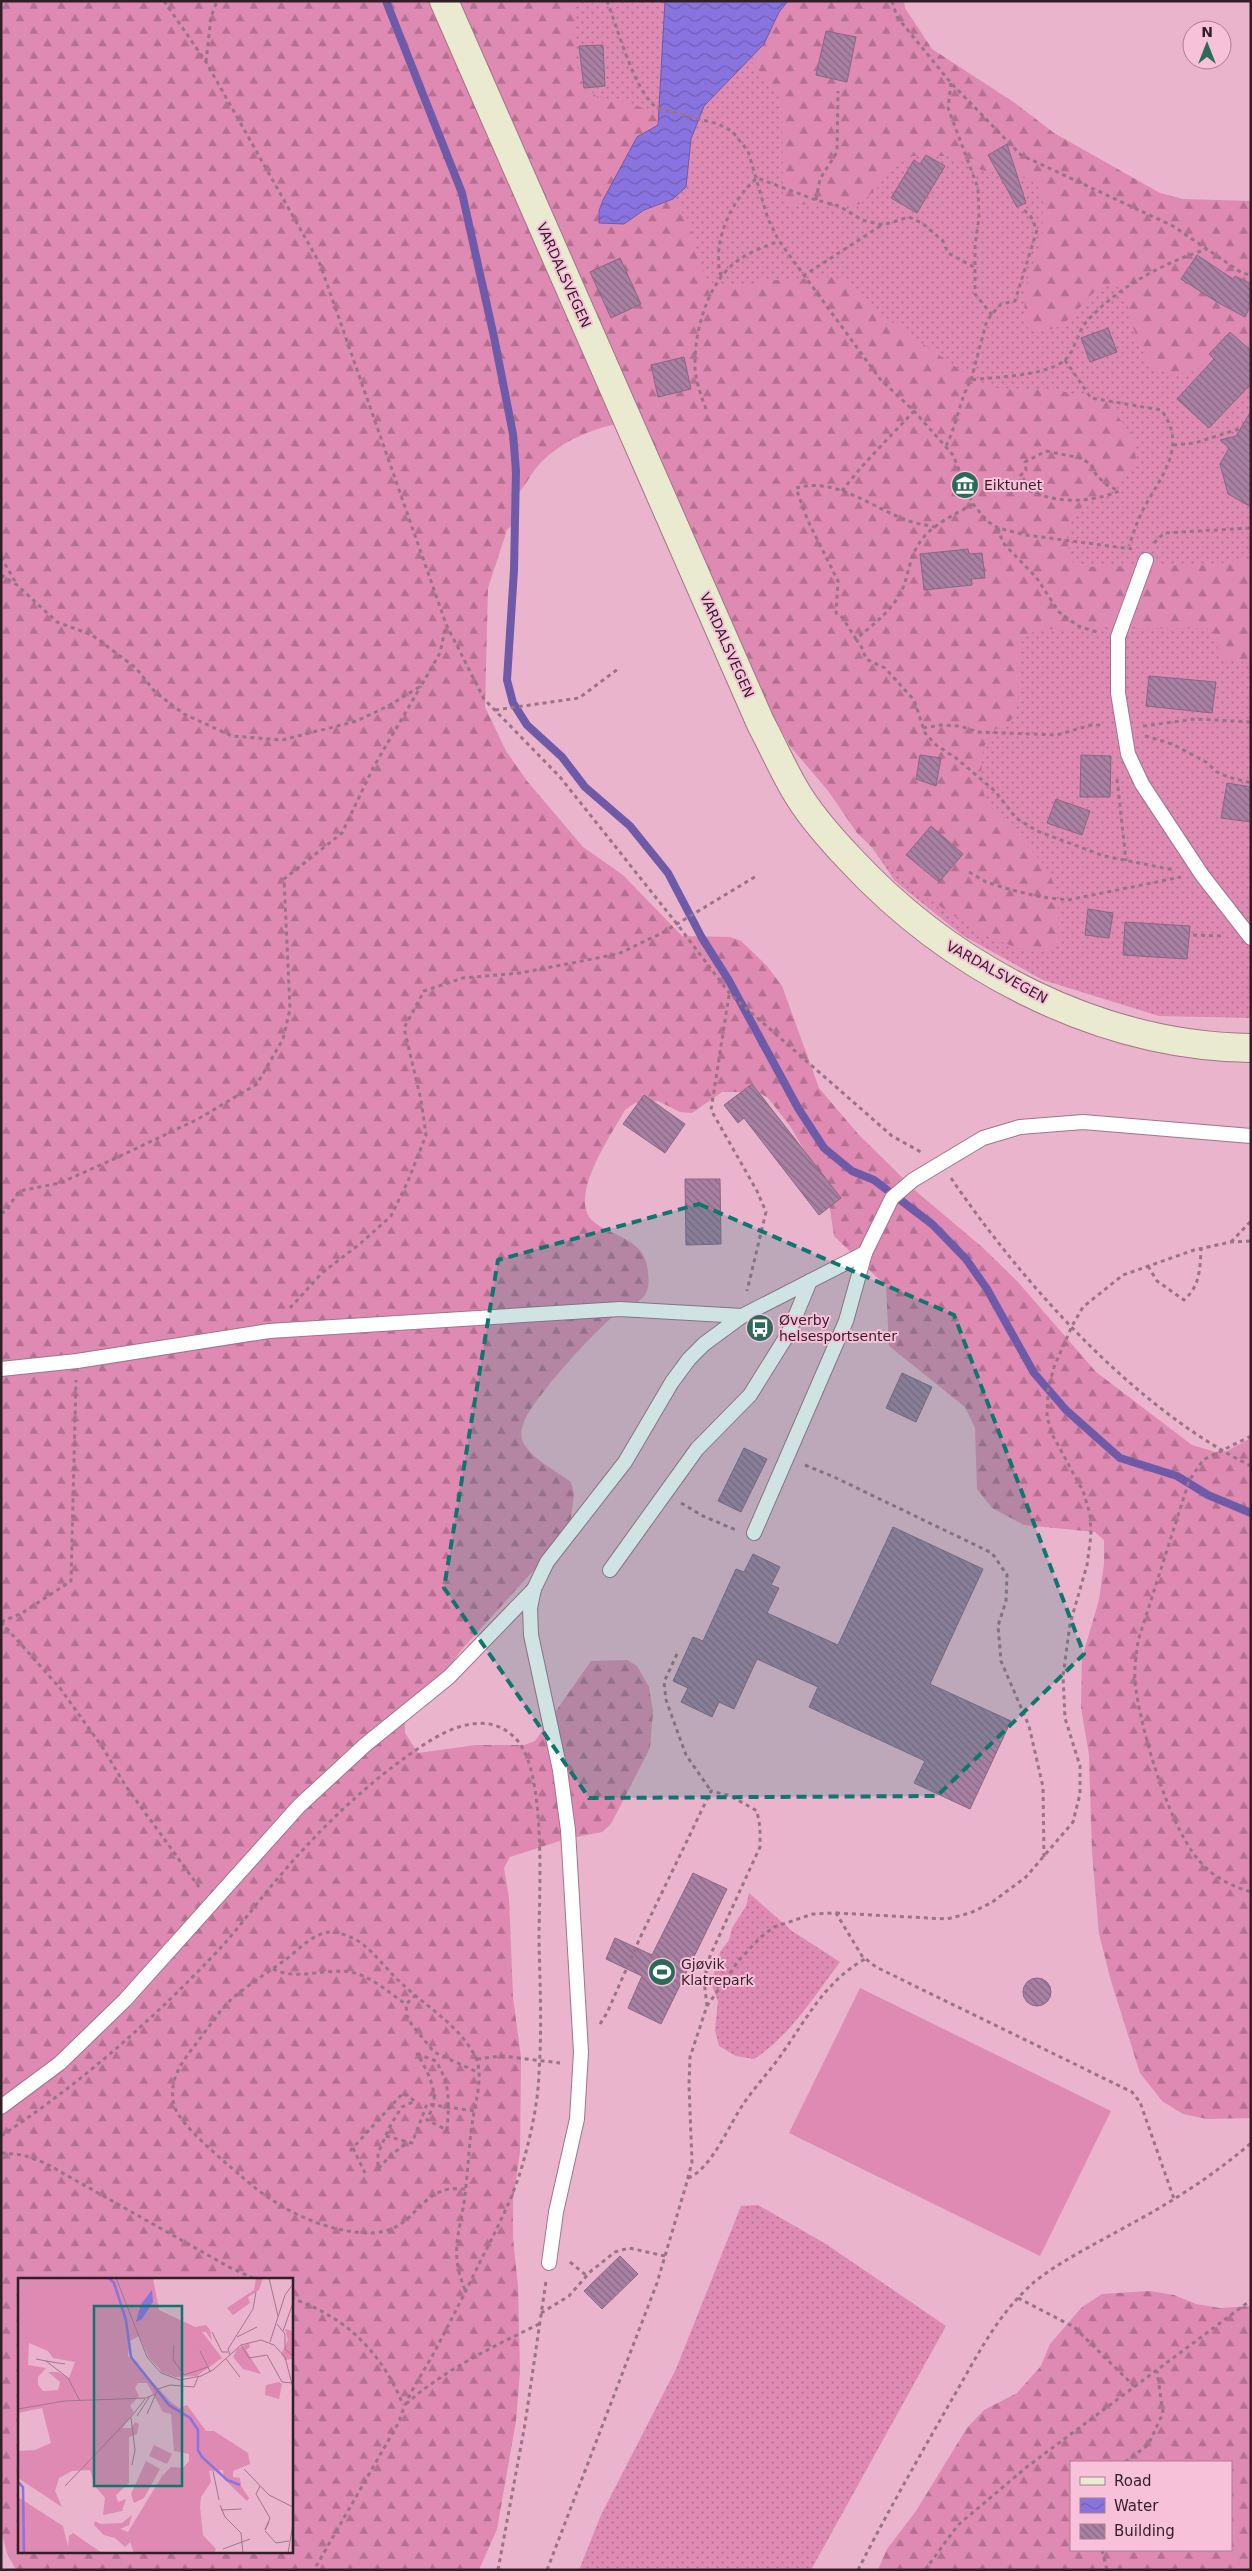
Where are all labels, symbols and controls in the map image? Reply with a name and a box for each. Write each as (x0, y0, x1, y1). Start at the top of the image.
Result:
north arrow (1182, 20, 1232, 70)
text: N (1201, 24, 1213, 40)
street label: VARDALSVEGEN (534, 220, 594, 330)
museum icon: Eiktunet (950, 470, 980, 500)
place label: Eiktunet (984, 477, 1043, 493)
street label: VARDALSVEGEN (697, 590, 757, 700)
street label: VARDALSVEGEN (944, 938, 1050, 1006)
place label: Øverby helsesportsenter (779, 1312, 897, 1344)
bus stop icon: Øverby helsesportsenter (745, 1313, 775, 1343)
place label: Gjøvik Klatrepark (681, 1956, 754, 1988)
sports icon: Gjøvik Klatrepark (647, 1957, 677, 1987)
inset map (18, 2278, 292, 2554)
legend (1070, 2461, 1232, 2551)
text: Road (1114, 2472, 1152, 2490)
text: Water (1114, 2497, 1159, 2515)
text: Building (1114, 2522, 1175, 2540)

